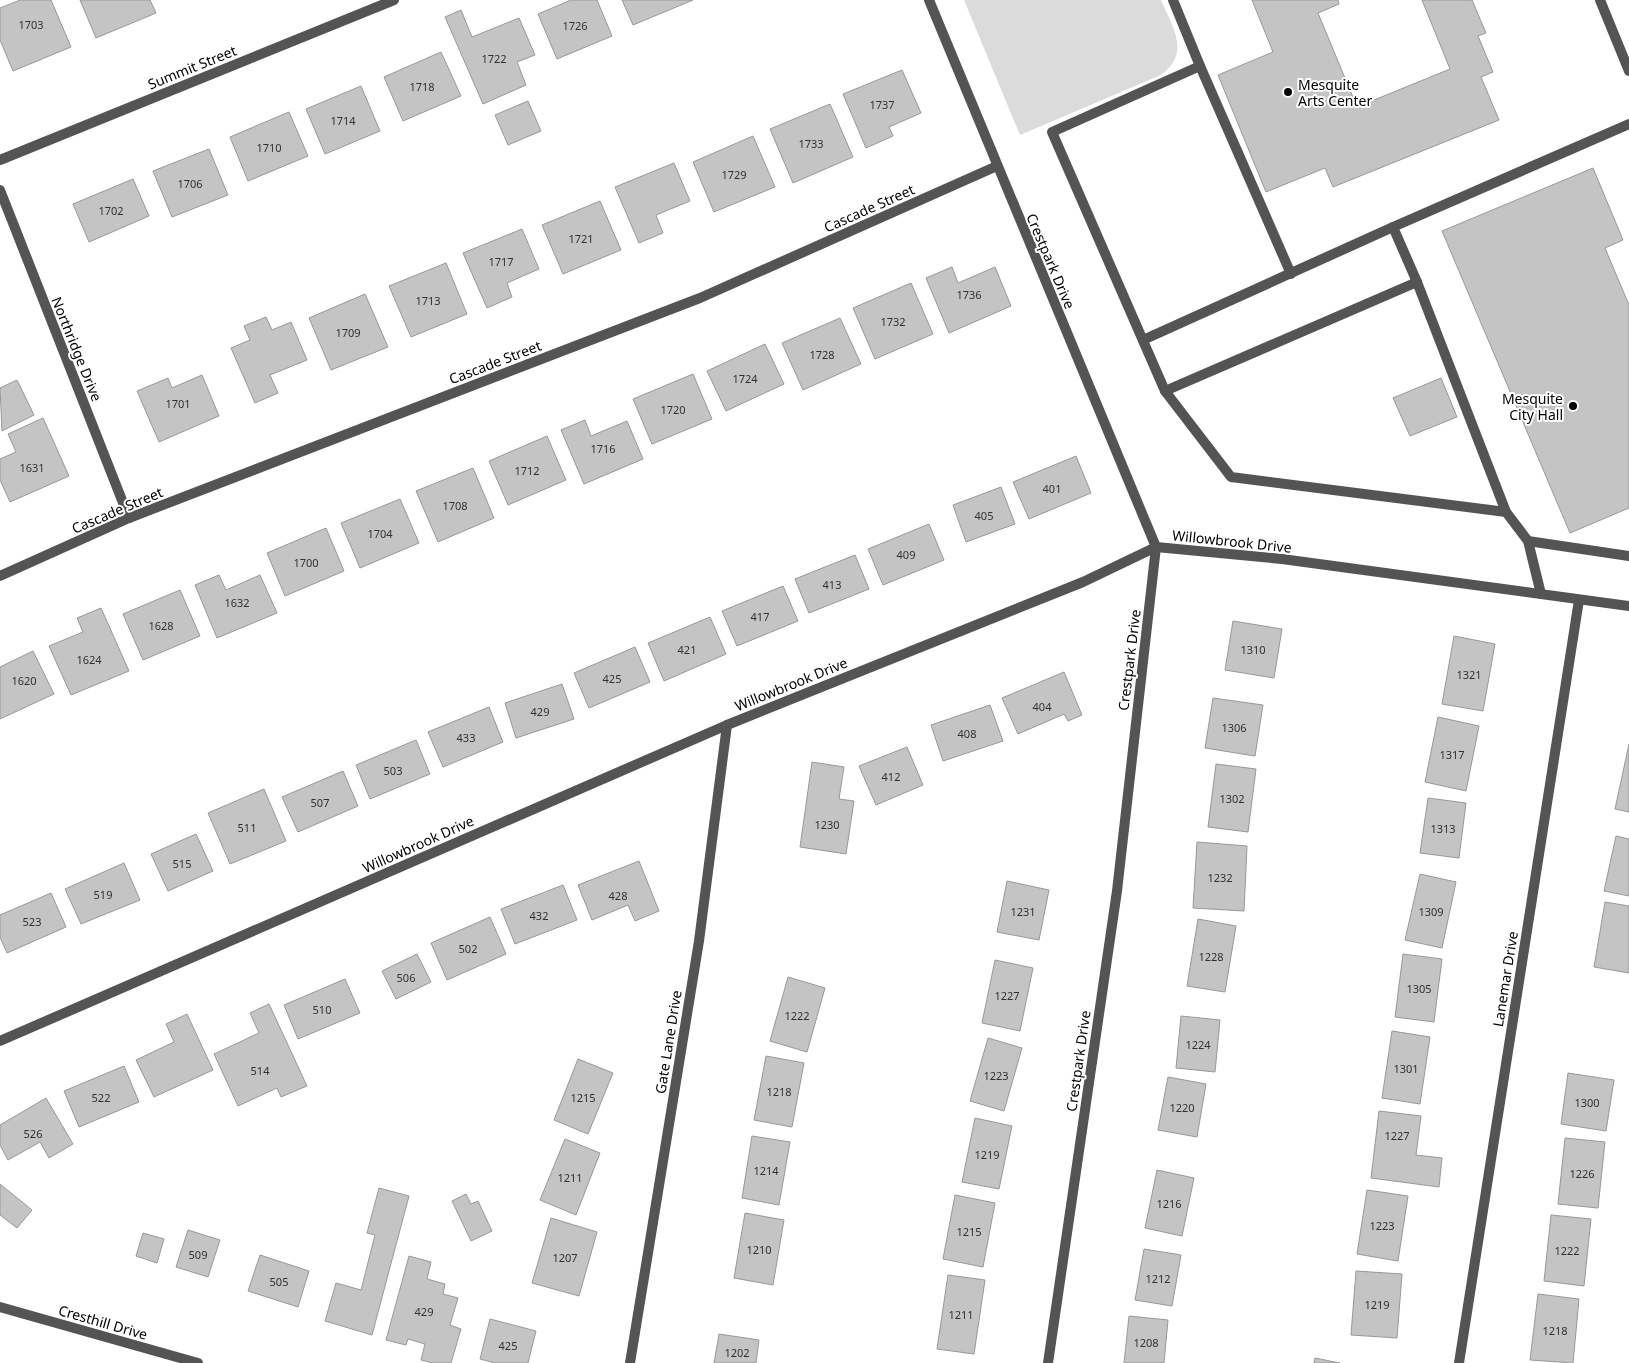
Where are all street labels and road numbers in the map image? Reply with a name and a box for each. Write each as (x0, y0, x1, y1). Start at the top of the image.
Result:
street label: Summit Street (145, 41, 239, 93)
street label: Cascade Street (821, 180, 917, 236)
street label: Crestpark Drive (1022, 210, 1080, 312)
street label: Northridge Drive (47, 294, 107, 404)
street label: Cascade Street (446, 336, 544, 388)
street label: Cascade Street (69, 482, 165, 538)
street label: Willowbrook Drive (1171, 525, 1293, 557)
street label: Crestpark Drive (1113, 608, 1145, 712)
street label: Willowbrook Drive (732, 653, 850, 715)
street label: Willowbrook Drive (359, 811, 477, 877)
street label: Lanemar Drive (1488, 930, 1522, 1028)
street label: Gate Lane Drive (650, 989, 686, 1095)
street label: Crestpark Drive (1061, 1009, 1095, 1113)
street label: Cresthill Drive (56, 1300, 150, 1344)

